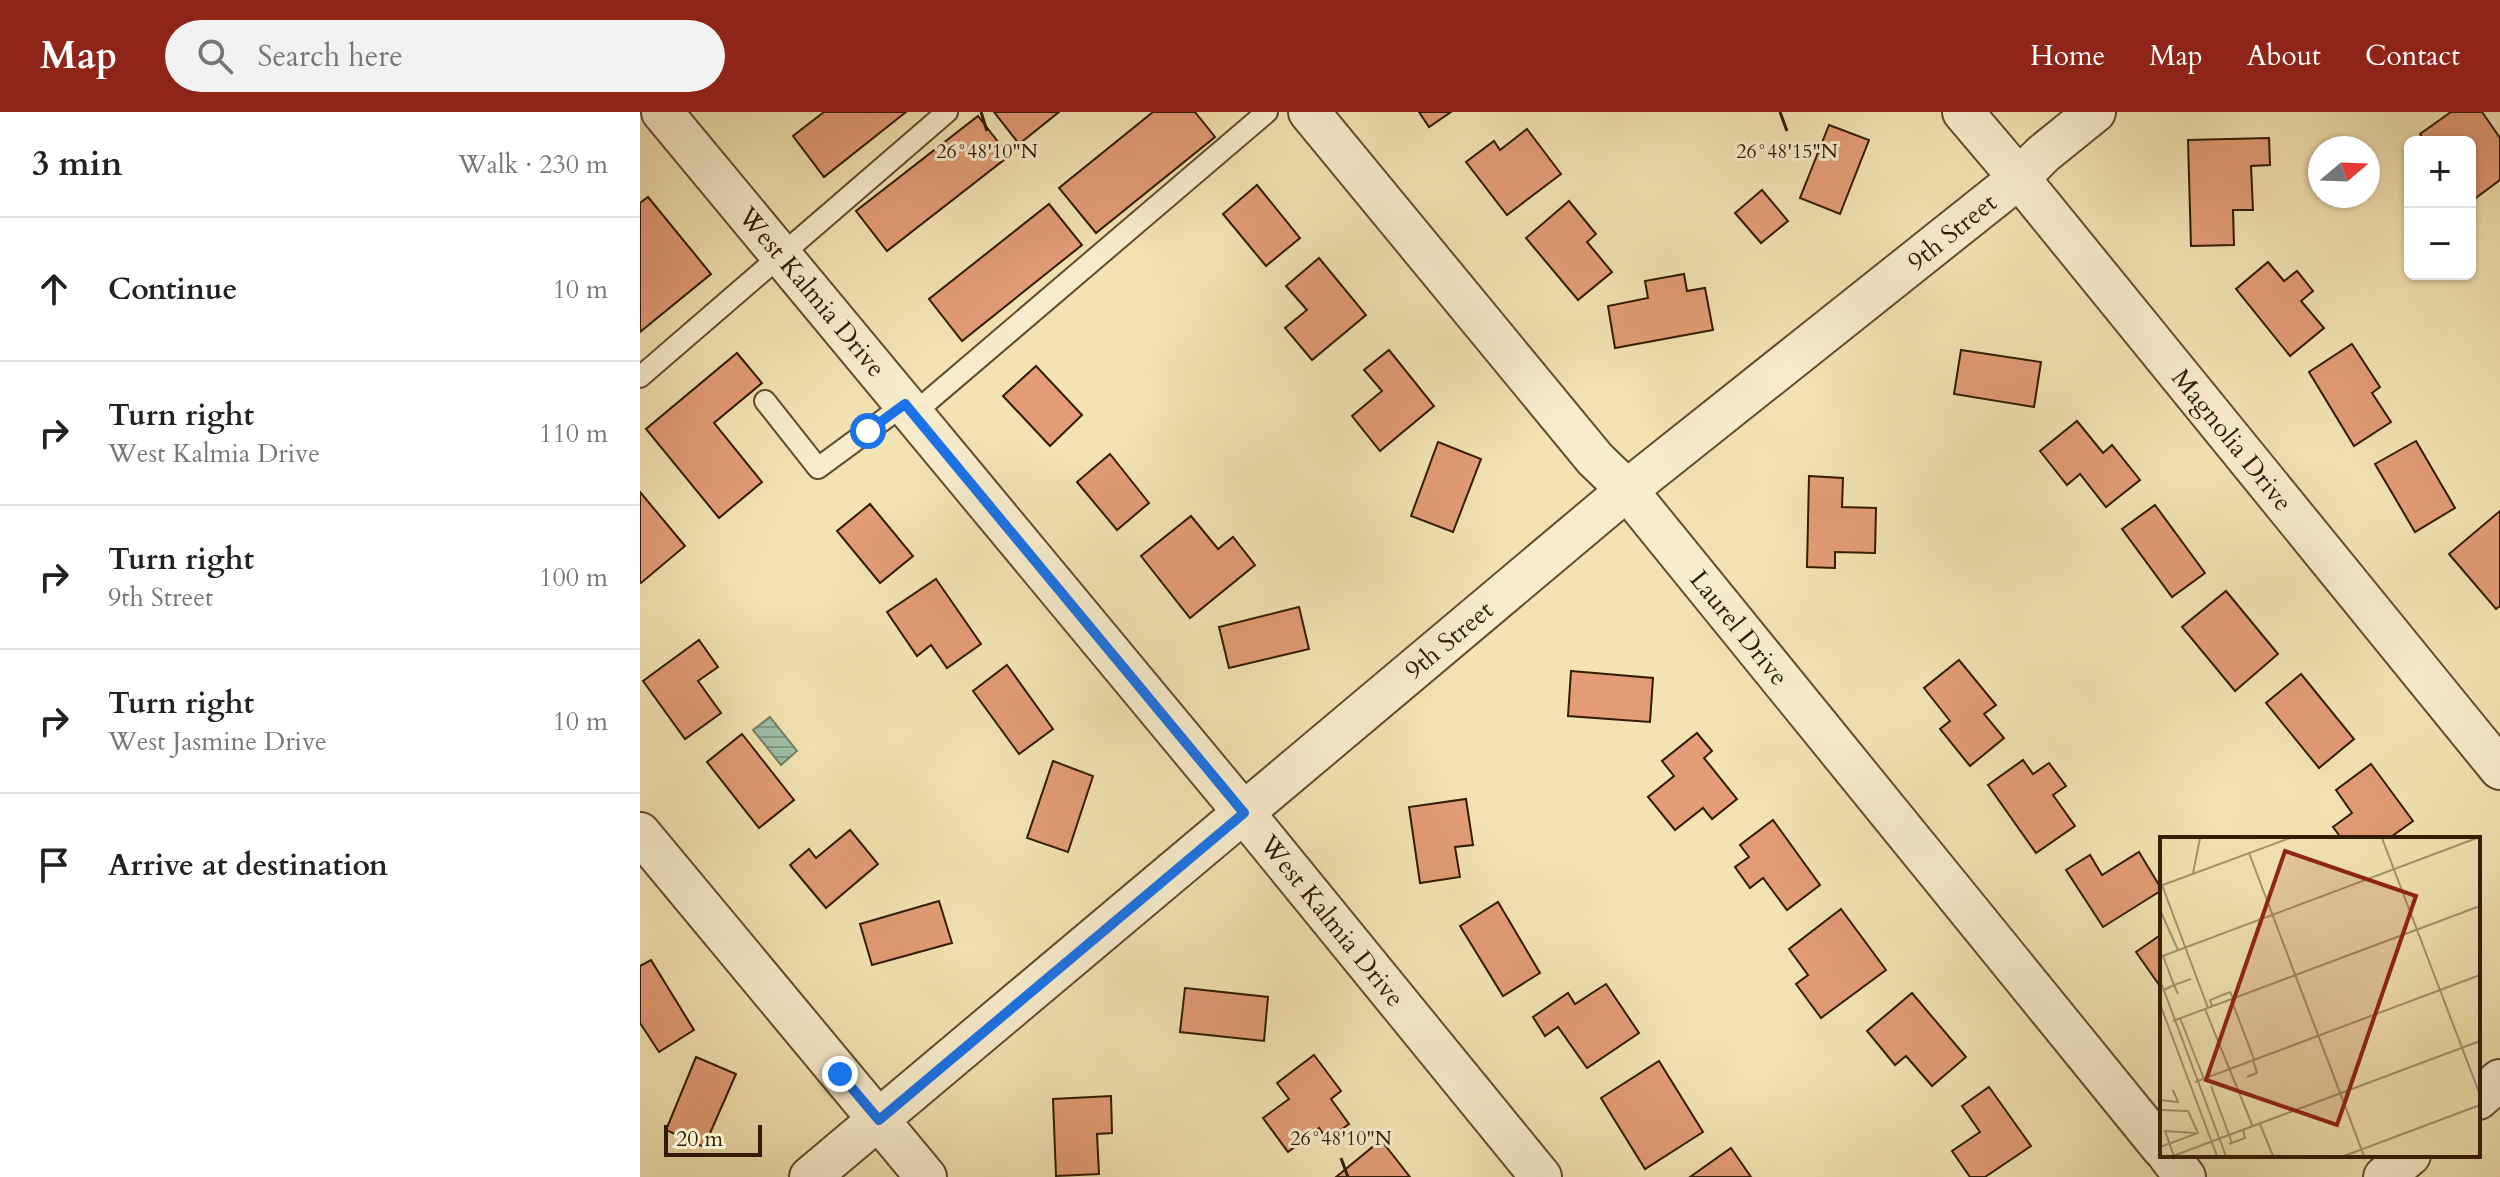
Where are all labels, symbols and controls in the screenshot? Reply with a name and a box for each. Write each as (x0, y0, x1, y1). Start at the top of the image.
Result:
search box (165, 20, 725, 92)
text: Map (40, 30, 117, 82)
icon: search (193, 34, 237, 78)
text: Search here (257, 36, 403, 77)
text: Home (2030, 37, 2105, 75)
text: Map (2149, 37, 2203, 75)
text: About (2247, 37, 2321, 75)
text: Contact (2365, 37, 2460, 75)
north arrow (2308, 136, 2380, 208)
map controls (2404, 136, 2476, 280)
button: + (2404, 136, 2476, 208)
text: 26°48'10"N (936, 138, 1038, 165)
text: 26°48'15"N (1736, 138, 1838, 165)
text: 3 min (32, 141, 123, 187)
text: Walk · 230 m (458, 147, 608, 182)
street label: 9th Street (1900, 185, 2004, 279)
street label: West Kalmia Drive (730, 199, 894, 384)
button: − (2404, 208, 2476, 280)
icon: ahead (32, 267, 76, 311)
text: Continue (108, 269, 237, 310)
text: 10 m (552, 272, 608, 307)
street label: Magnolia Drive (2164, 361, 2300, 519)
text: Turn right (108, 395, 254, 436)
icon: right (32, 411, 76, 455)
route start (850, 413, 886, 449)
text: 110 m (539, 416, 608, 451)
text: West Kalmia Drive (108, 436, 320, 471)
text: Turn right (108, 539, 254, 580)
icon: right (32, 555, 76, 599)
text: 100 m (539, 560, 608, 595)
street label: Laurel Drive (1682, 563, 1796, 693)
text: 9th Street (108, 580, 213, 615)
street label: 9th Street (1397, 593, 1501, 687)
text: Turn right (108, 683, 254, 724)
icon: right (32, 699, 76, 743)
text: 10 m (552, 704, 608, 739)
text: West Jasmine Drive (108, 724, 327, 759)
street label: West Kalmia Drive (1251, 827, 1412, 1014)
inset map (2160, 837, 2480, 1157)
icon: arrive (32, 843, 76, 887)
text: Arrive at destination (108, 845, 388, 886)
route end (822, 1056, 858, 1092)
scale bar (664, 1121, 762, 1157)
text: 20 m (676, 1124, 723, 1154)
text: 26°48'10"N (1290, 1125, 1392, 1152)

